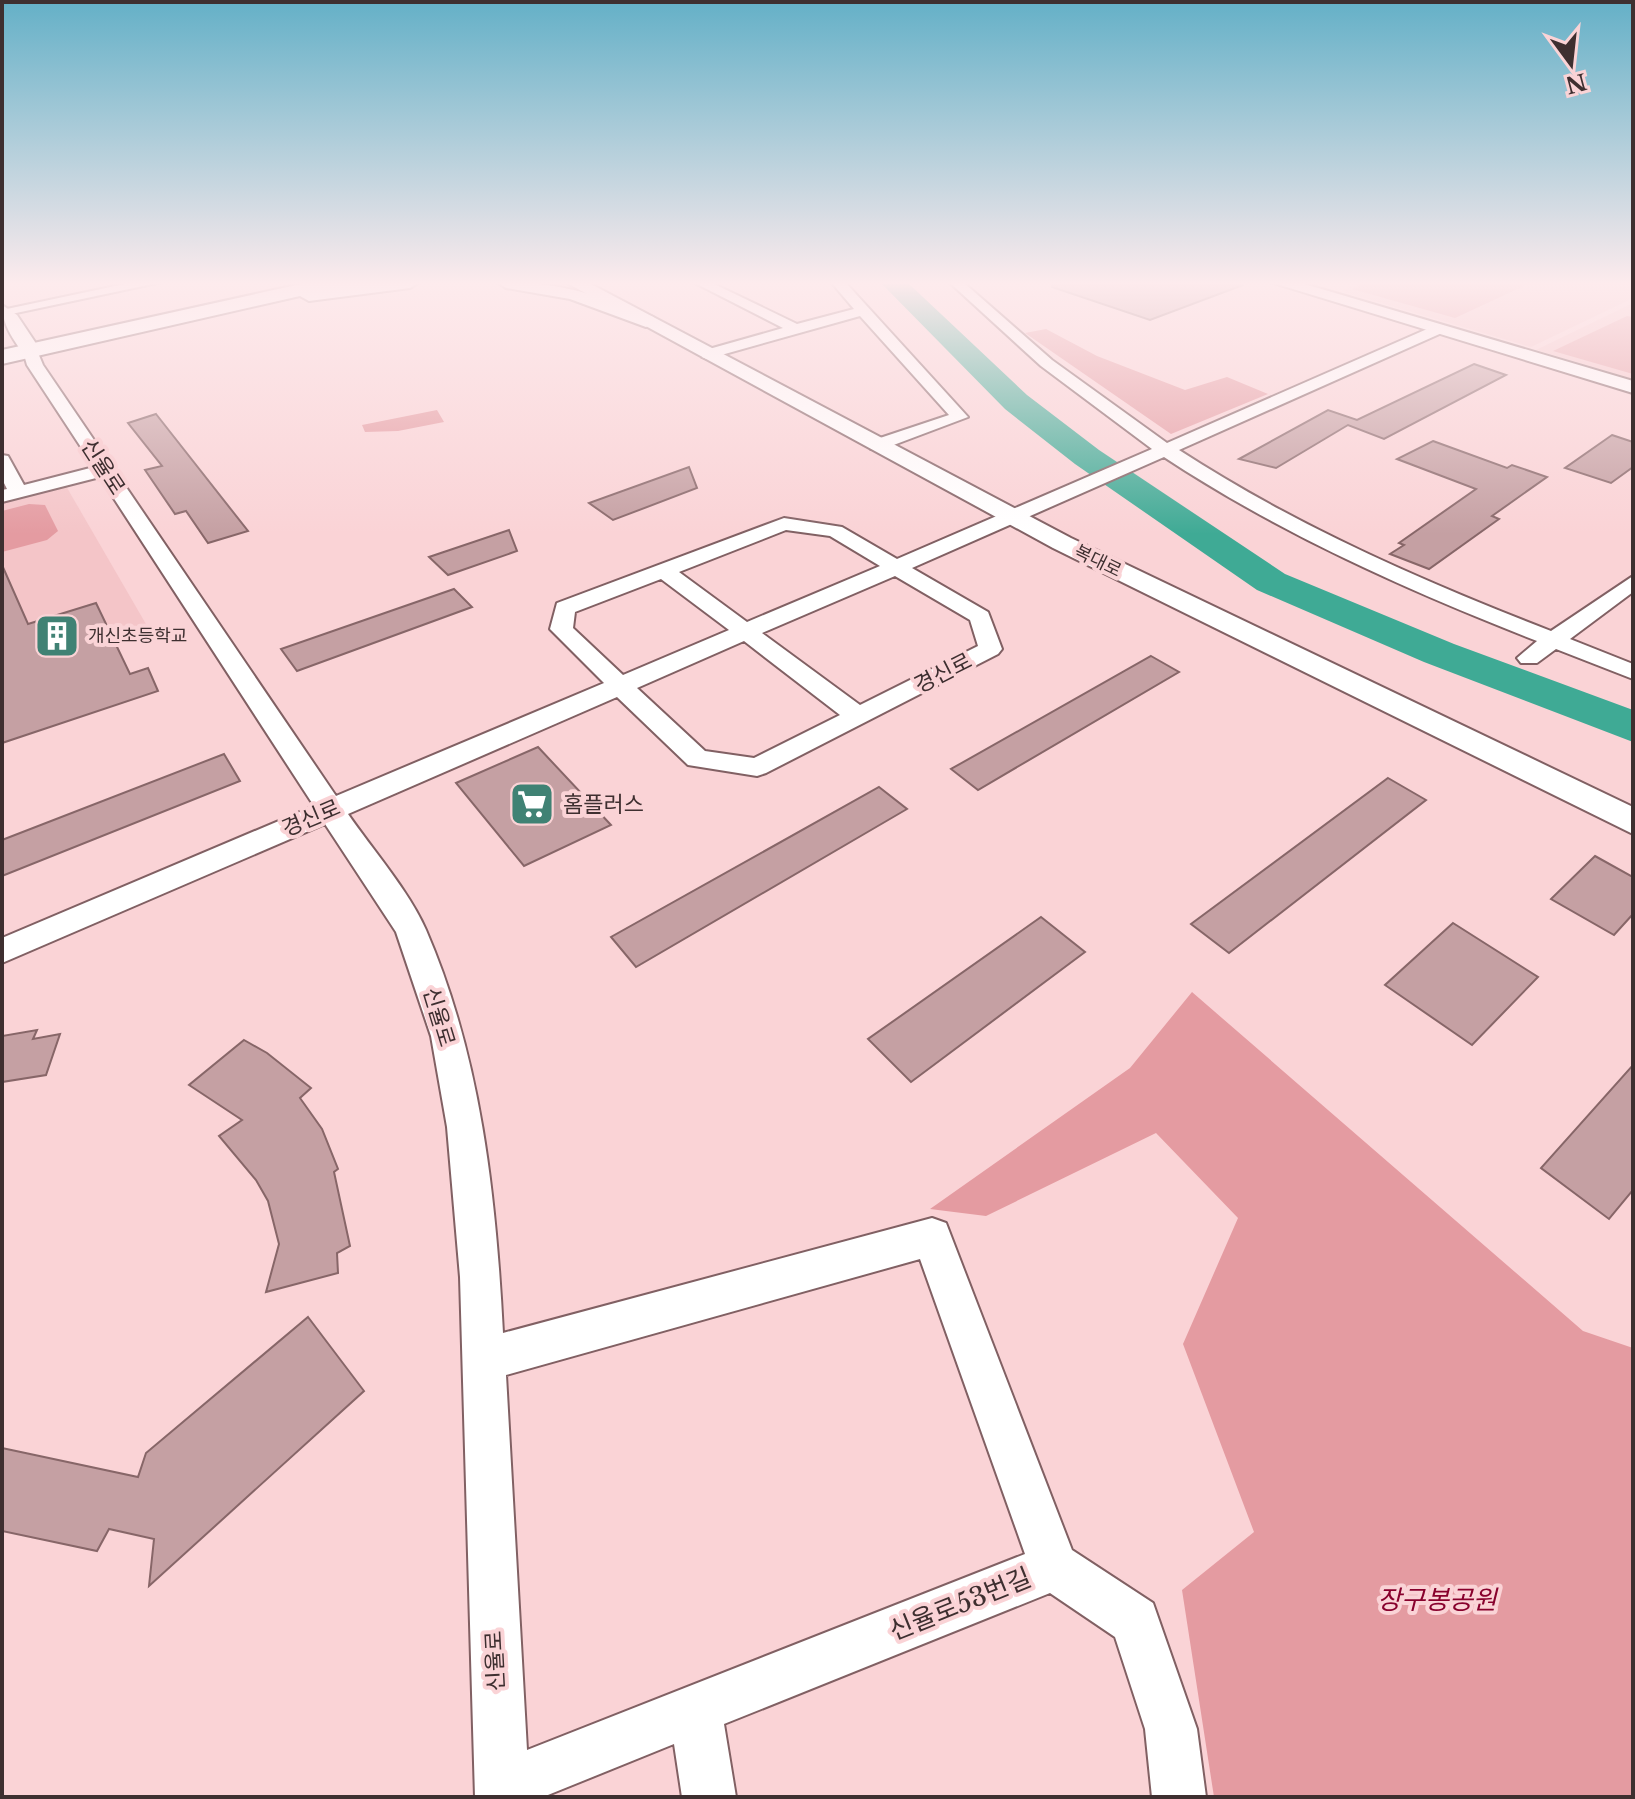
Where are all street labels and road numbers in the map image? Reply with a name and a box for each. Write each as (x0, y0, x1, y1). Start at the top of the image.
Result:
street label: 신율로 (75, 434, 131, 500)
street label: 복대로 (1071, 540, 1125, 582)
street label: 경신로 (910, 647, 976, 699)
street label: 경신로 (278, 794, 344, 842)
street label: 신율로 (417, 984, 461, 1050)
street label: 신율로53번길 (884, 1561, 1036, 1647)
street label: 신율로 (480, 1630, 510, 1692)

